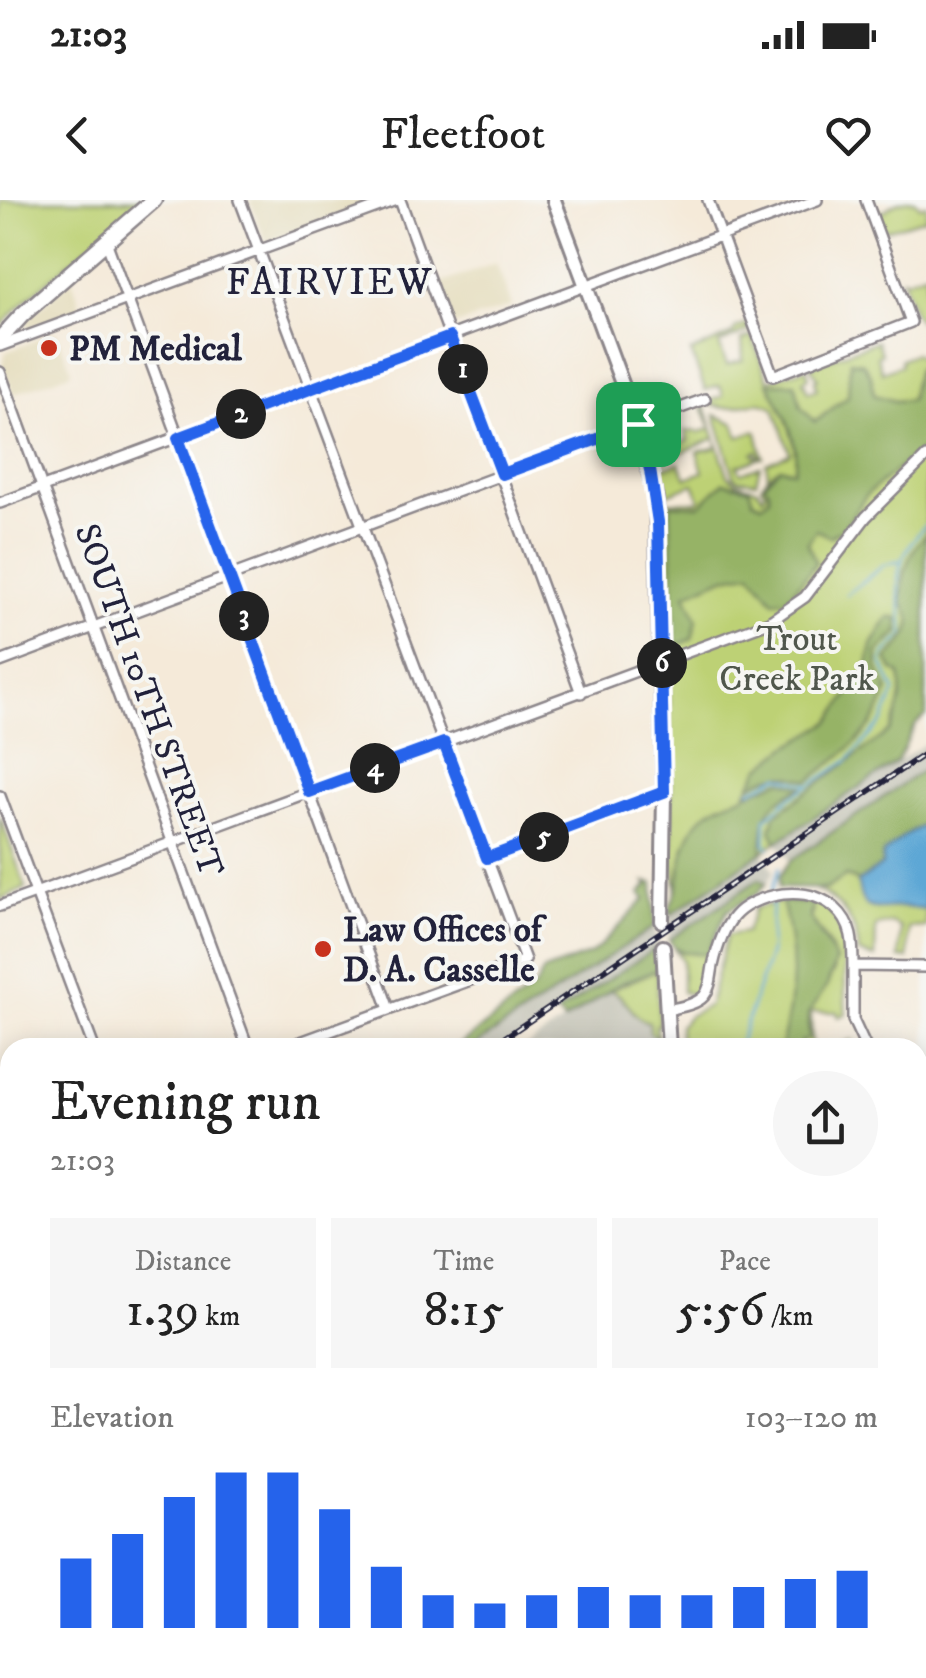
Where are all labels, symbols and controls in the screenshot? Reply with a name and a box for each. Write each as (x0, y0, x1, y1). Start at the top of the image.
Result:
text: 21:03 (50, 11, 127, 59)
text: Fleetfoot (381, 107, 545, 163)
icon: back (50, 108, 105, 163)
icon: heart (821, 108, 876, 163)
district label: FAIRVIEW (226, 259, 434, 307)
place label: PM Medical (69, 328, 242, 372)
marker: PM Medical (38, 337, 60, 359)
pin: 1 (438, 344, 488, 394)
text: 1 (458, 351, 468, 386)
pin (596, 382, 681, 467)
pin: 2 (216, 389, 266, 439)
text: 2 (234, 396, 248, 431)
icon: arrive (611, 397, 666, 452)
street label: SOUTH 10TH STREET (64, 518, 233, 884)
pin: 3 (219, 591, 269, 641)
text: 3 (239, 598, 249, 633)
park label: Trout Creek Park (719, 618, 875, 702)
pin: 6 (637, 638, 687, 688)
text: 6 (655, 645, 669, 680)
pin: 4 (350, 743, 400, 793)
text: 4 (367, 750, 383, 785)
pin: 5 (519, 812, 569, 862)
text: 5 (537, 819, 551, 854)
place label: Law Offices of D. A. Casselle (343, 909, 548, 993)
marker: Law Offices of D. A. Casselle (312, 938, 334, 960)
text: Evening run (50, 1069, 321, 1138)
button: share (773, 1071, 878, 1176)
text: 21:03 (50, 1141, 115, 1181)
text: Distance (135, 1244, 231, 1279)
text: Time (434, 1244, 494, 1279)
text: Pace (719, 1244, 771, 1279)
text: 1.39 (126, 1279, 199, 1342)
text: 8:15 (424, 1279, 504, 1342)
text: 5:56 (676, 1279, 765, 1342)
text: km (199, 1299, 240, 1334)
text: /km (765, 1299, 814, 1334)
text: Elevation (50, 1398, 174, 1438)
text: 103–120 m (745, 1398, 878, 1438)

